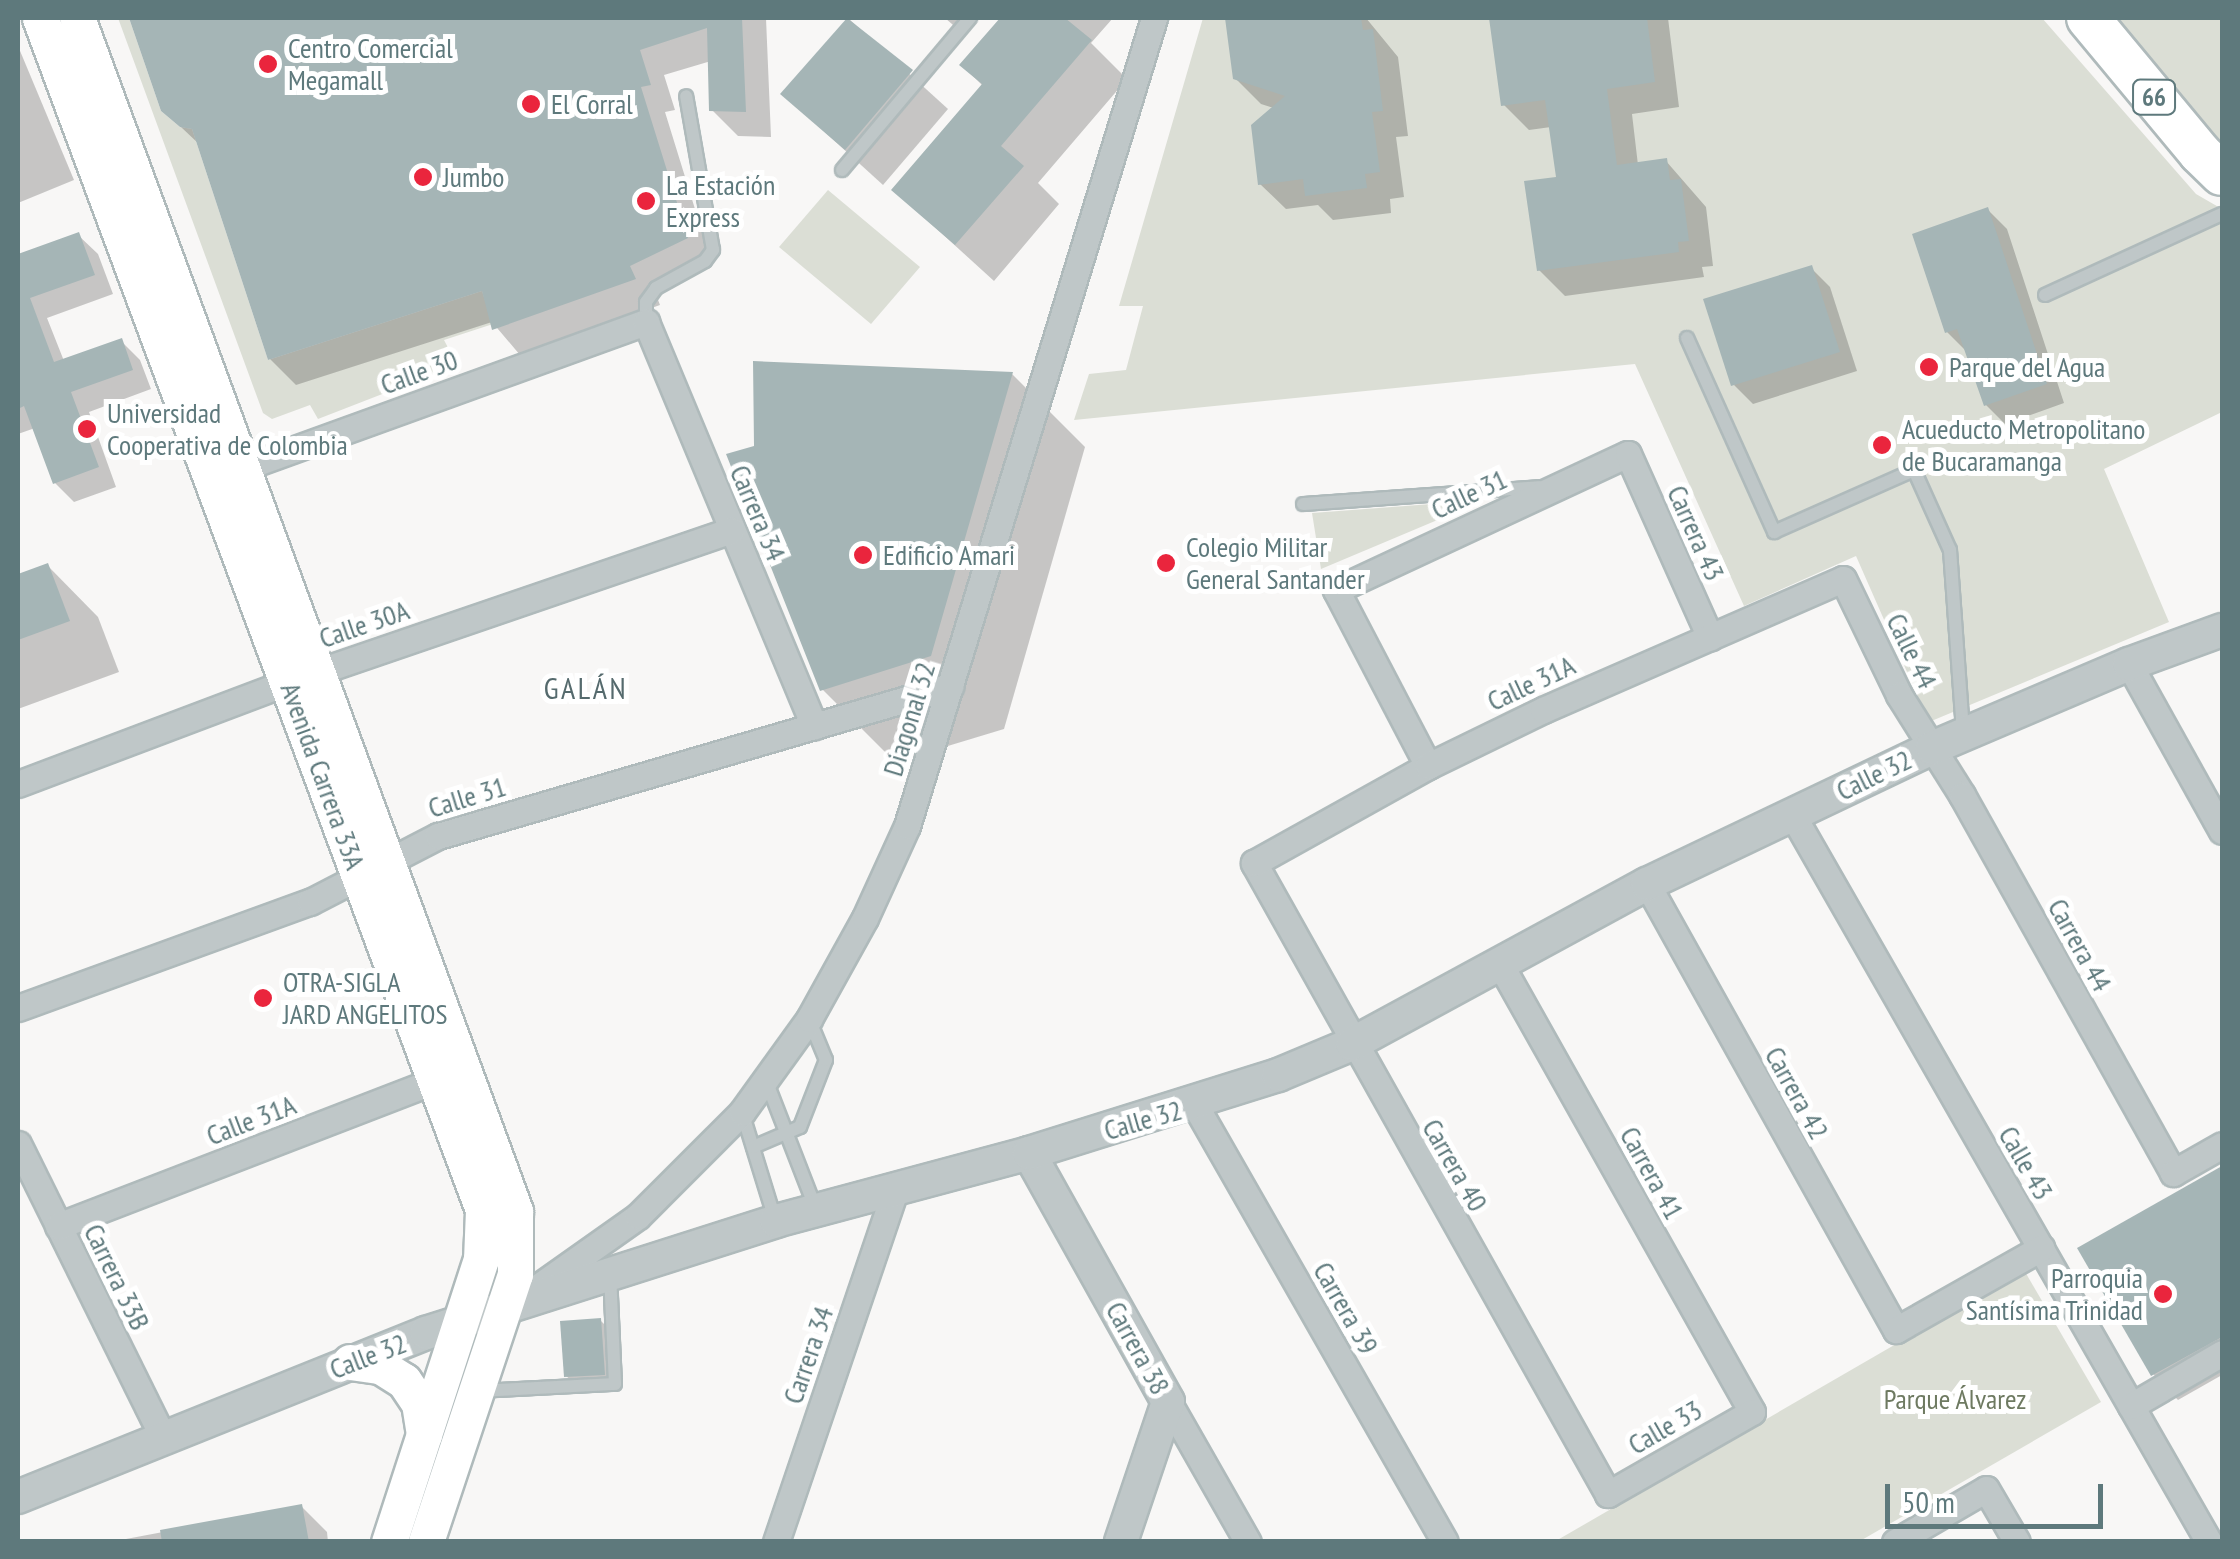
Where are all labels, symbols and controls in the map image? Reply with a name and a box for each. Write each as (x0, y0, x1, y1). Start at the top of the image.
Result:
place label: Centro Comercial Megamall (288, 31, 453, 97)
marker: Centro Comercial Megamall (257, 53, 279, 75)
road number: 66 (2132, 77, 2176, 117)
place label: El Corral (551, 87, 633, 121)
marker: El Corral (520, 93, 542, 115)
place label: Jumbo (443, 160, 504, 194)
marker: Jumbo (412, 166, 434, 188)
place label: La Estación Express (666, 168, 775, 234)
marker: La Estación Express (635, 190, 657, 212)
street label: Calle 30 (376, 343, 462, 401)
place label: Parque del Agua (1949, 350, 2106, 384)
marker: Parque del Agua (1918, 356, 1940, 378)
place label: Universidad Cooperativa de Colombia (107, 396, 348, 462)
place label: Acueducto Metropolitano de Bucaramanga (1902, 412, 2145, 478)
marker: Universidad Cooperativa de Colombia (76, 418, 98, 440)
marker: Acueducto Metropolitano de Bucaramanga (1871, 434, 1893, 456)
street label: Carrera 34 (723, 460, 793, 566)
street label: Calle 31 (1426, 462, 1512, 526)
street label: Carrera 43 (1660, 480, 1732, 586)
place label: Colegio Militar General Santander (1186, 530, 1365, 596)
place label: Edificio Amari (883, 538, 1016, 572)
marker: Edificio Amari (852, 544, 874, 566)
marker: Colegio Militar General Santander (1155, 552, 1177, 574)
street label: Calle 30A (315, 593, 413, 655)
street label: Calle 44 (1879, 608, 1945, 694)
street label: Calle 31A (1482, 648, 1580, 718)
street label: Diagonal 32 (876, 658, 942, 780)
district label: GALÁN (544, 670, 628, 706)
street label: Avenida Carrera 33A (274, 678, 372, 874)
street label: Calle 32 (1831, 742, 1917, 808)
street label: Calle 31 (424, 769, 510, 825)
street label: Carrera 44 (2041, 893, 2119, 997)
place label: OTRA-SIGLA JARD ANGELITOS (283, 965, 448, 1031)
marker: OTRA-SIGLA JARD ANGELITOS (252, 987, 274, 1009)
street label: Carrera 42 (1758, 1041, 1836, 1145)
street label: Calle 31A (202, 1088, 300, 1152)
street label: Calle 32 (1100, 1093, 1186, 1147)
street label: Carrera 40 (1415, 1113, 1495, 1217)
street label: Calle 43 (1992, 1120, 2060, 1206)
street label: Carrera 41 (1613, 1121, 1691, 1225)
street label: Carrera 33B (77, 1219, 157, 1335)
street label: Carrera 39 (1306, 1256, 1386, 1360)
place label: Parroquia Santísima Trinidad (1965, 1261, 2143, 1327)
marker: Parroquia Santísima Trinidad (2152, 1283, 2174, 1305)
street label: Carrera 38 (1099, 1296, 1177, 1400)
street label: Carrera 34 (776, 1302, 840, 1408)
street label: Calle 32 (325, 1326, 411, 1386)
park label: Parque Álvarez (1883, 1382, 2027, 1416)
street label: Calle 33 (1622, 1393, 1708, 1461)
scale bar (1890, 1464, 2108, 1526)
text: 50 m (1902, 1482, 1955, 1521)

